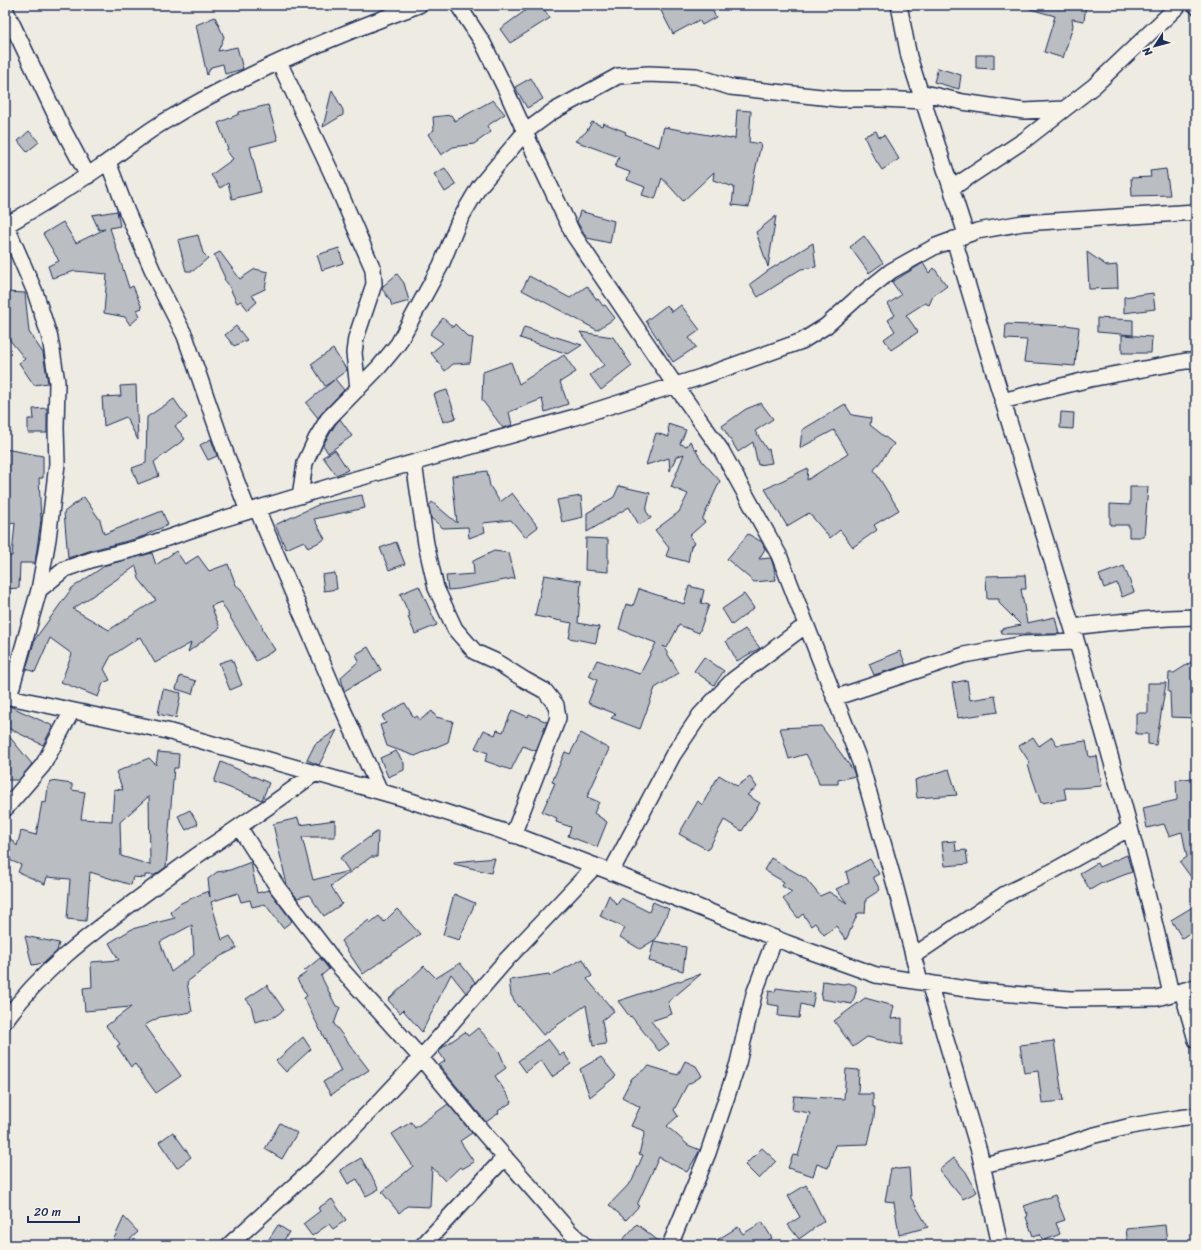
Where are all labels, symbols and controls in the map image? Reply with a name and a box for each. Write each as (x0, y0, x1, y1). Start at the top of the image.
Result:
north arrow (1135, 26, 1175, 66)
text: N (1137, 43, 1158, 61)
scale bar (28, 1198, 79, 1224)
text: 20 m (34, 1201, 61, 1223)

